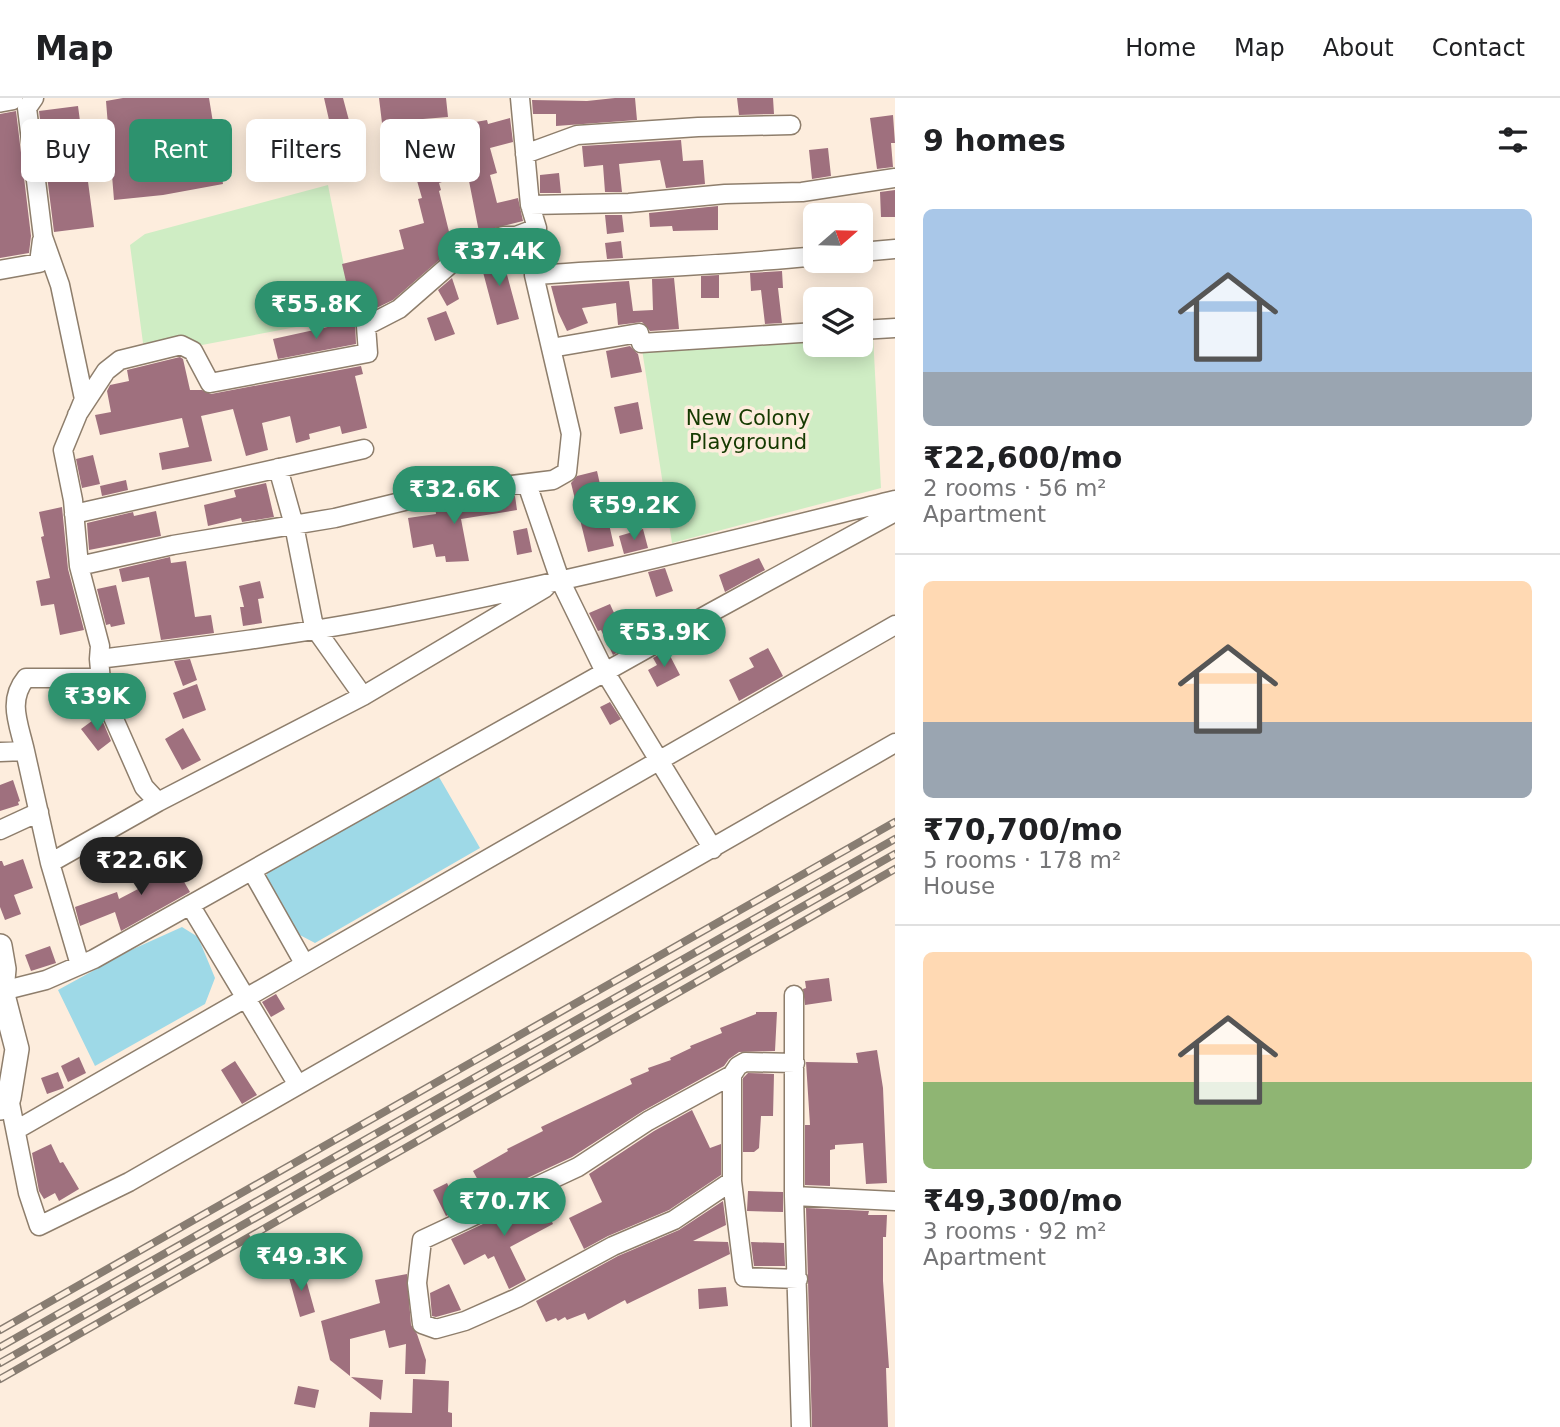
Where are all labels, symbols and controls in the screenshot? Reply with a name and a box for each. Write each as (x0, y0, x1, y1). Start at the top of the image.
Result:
text: Map (35, 29, 114, 68)
text: Home (1125, 34, 1196, 62)
text: Map (1234, 34, 1285, 62)
text: About (1323, 34, 1394, 62)
text: Contact (1432, 34, 1525, 62)
chip: Buy (21, 119, 115, 182)
chip: Rent (129, 119, 232, 182)
chip: Filters (246, 119, 366, 182)
chip: New (380, 119, 480, 182)
icon: filters (1494, 121, 1532, 159)
text: 9 homes (923, 123, 1066, 158)
north arrow (803, 203, 873, 273)
map controls (803, 203, 873, 357)
pin: ₹37.4K (442, 228, 556, 288)
text: ₹37.4K (454, 238, 544, 264)
icon: home (1165, 254, 1291, 380)
pin: ₹55.8K (259, 282, 373, 341)
button: layers (803, 287, 873, 357)
text: ₹55.8K (271, 291, 361, 317)
park label: New Colony Playground (686, 406, 810, 454)
text: ₹22,600/mo (923, 440, 1122, 475)
pin: ₹32.6K (397, 466, 511, 526)
text: 2 rooms · 56 m² (923, 475, 1107, 501)
text: ₹32.6K (409, 476, 499, 502)
pin: ₹59.2K (577, 482, 691, 542)
text: ₹59.2K (589, 492, 679, 518)
text: Apartment (923, 501, 1046, 527)
pin: ₹53.9K (607, 610, 721, 669)
text: ₹53.9K (619, 619, 709, 645)
icon: home (1165, 626, 1291, 752)
pin: ₹39K (56, 674, 138, 733)
text: ₹39K (64, 683, 130, 709)
text: ₹70,700/mo (923, 812, 1122, 847)
pin: ₹22.6K (84, 838, 198, 897)
text: ₹22.6K (96, 847, 186, 873)
text: 5 rooms · 178 m² (923, 847, 1121, 873)
text: House (923, 873, 995, 899)
icon: home (1165, 997, 1291, 1123)
pin: ₹70.7K (447, 1178, 561, 1238)
text: ₹49,300/mo (923, 1183, 1122, 1218)
text: ₹70.7K (459, 1188, 549, 1214)
text: 3 rooms · 92 m² (923, 1218, 1107, 1244)
pin: ₹49.3K (244, 1234, 358, 1293)
text: ₹49.3K (256, 1243, 346, 1269)
text: Apartment (923, 1244, 1046, 1270)

